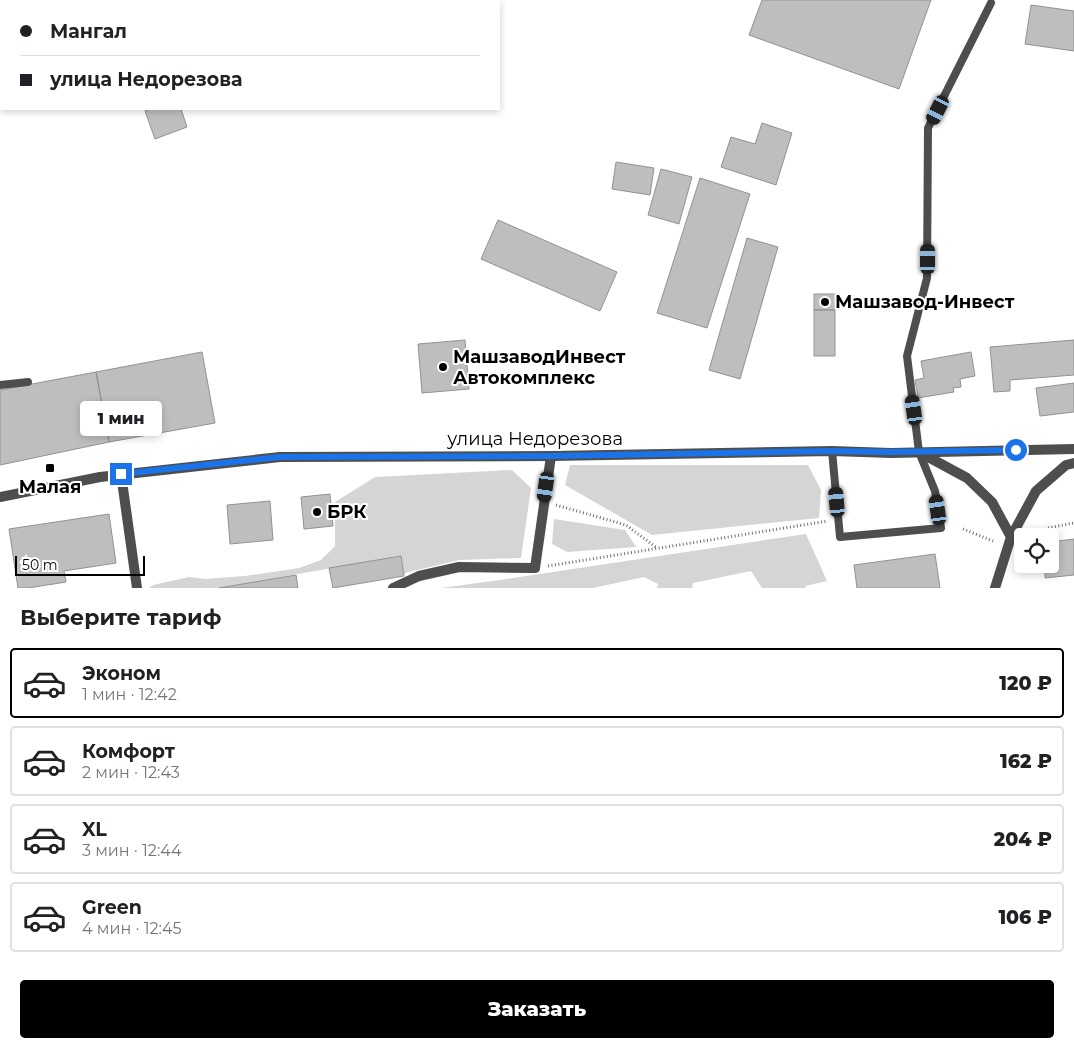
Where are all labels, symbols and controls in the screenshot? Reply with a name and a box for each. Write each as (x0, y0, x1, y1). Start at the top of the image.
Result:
text: Мангал (50, 20, 127, 43)
text: улица Недорезова (50, 68, 243, 91)
car (924, 93, 951, 127)
car (920, 244, 935, 274)
place label: Машзавод-Инвест (835, 291, 1015, 313)
marker: Машзавод-Инвест (819, 296, 831, 308)
place label: МашзаводИнвест Автокомплекс (453, 346, 626, 389)
marker: МашзаводИнвест Автокомплекс (437, 361, 449, 373)
car (904, 394, 923, 426)
callout: 1 мин (80, 402, 162, 436)
text: 1 мин (97, 409, 145, 428)
street label: улица Недорезова (446, 428, 623, 450)
route start (1005, 439, 1027, 461)
marker: Малая (44, 462, 56, 474)
route end (110, 463, 132, 485)
car (536, 471, 555, 503)
place label: Малая (19, 476, 81, 498)
car (828, 486, 845, 518)
car (928, 494, 947, 526)
place label: БРК (327, 501, 367, 523)
marker: БРК (311, 506, 323, 518)
map controls (1014, 528, 1059, 573)
button: locate (1014, 528, 1059, 573)
scale bar (15, 553, 145, 576)
text: 50 m (22, 556, 58, 574)
text: Выберите тариф (20, 604, 221, 631)
icon: car (22, 661, 67, 706)
text: Эконом (82, 662, 161, 685)
text: 120 ₽ (999, 672, 1052, 695)
text: 1 мин · 12:42 (82, 685, 177, 704)
icon: car (22, 739, 67, 784)
text: Комфорт (82, 740, 175, 763)
text: 162 ₽ (1000, 750, 1052, 773)
text: 2 мин · 12:43 (82, 763, 180, 782)
icon: car (22, 817, 67, 862)
text: XL (82, 818, 107, 841)
text: 204 ₽ (994, 828, 1052, 851)
text: 3 мин · 12:44 (82, 841, 182, 860)
icon: car (22, 895, 67, 940)
text: Green (82, 896, 142, 919)
text: 106 ₽ (998, 906, 1052, 929)
text: 4 мин · 12:45 (82, 919, 182, 938)
button: Заказать (20, 980, 1054, 1038)

